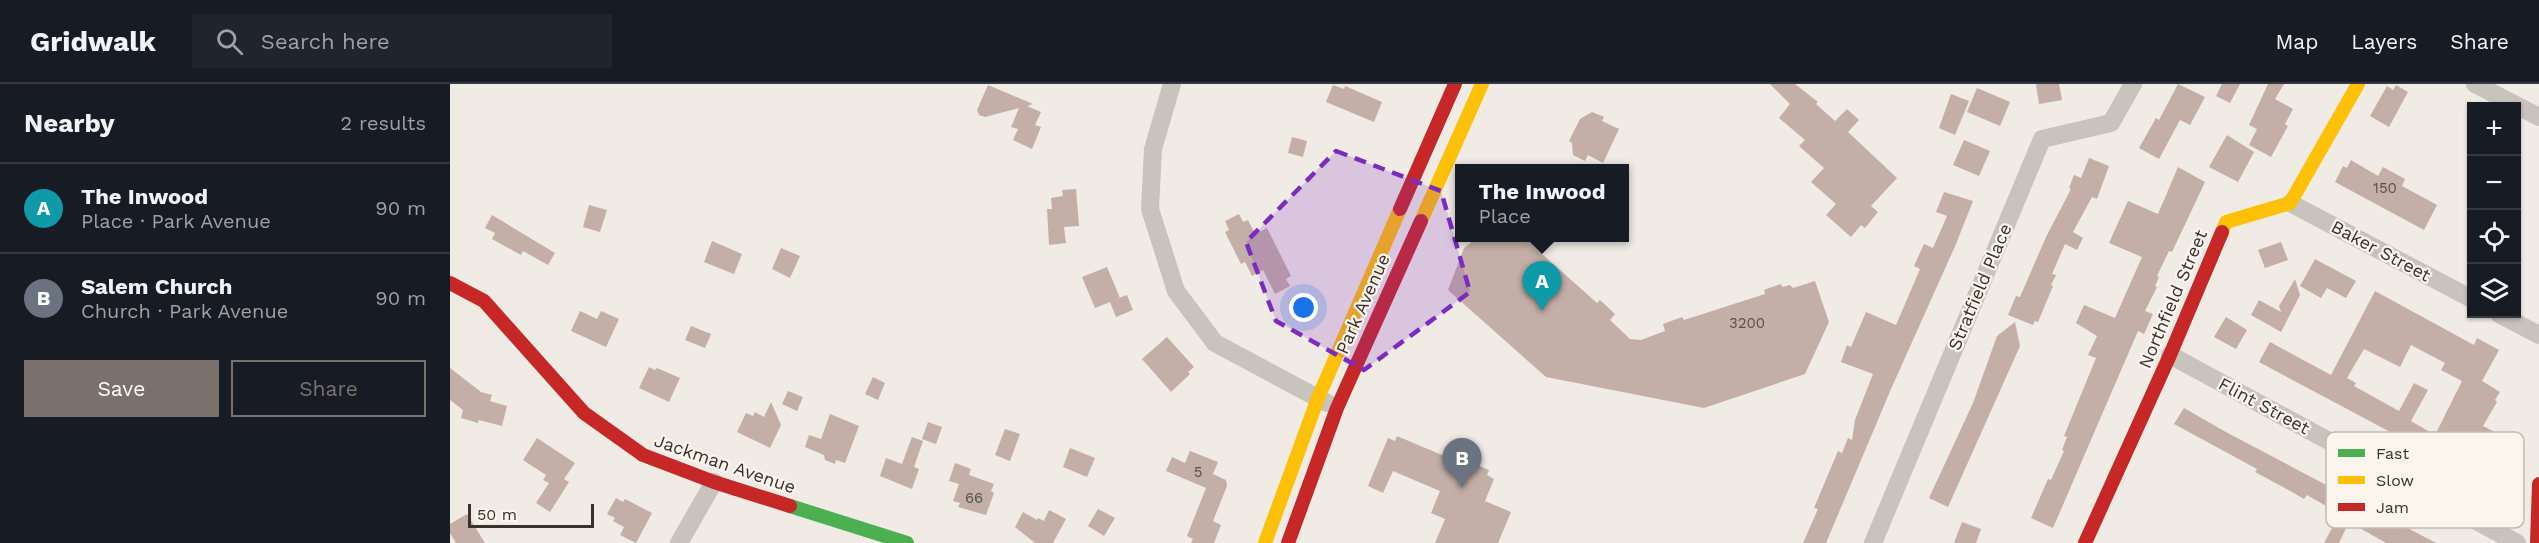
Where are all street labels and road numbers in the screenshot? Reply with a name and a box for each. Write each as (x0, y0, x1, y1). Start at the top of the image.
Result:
street label: Baker Street (2328, 216, 2435, 286)
street label: Stratfield Place (1943, 220, 2016, 353)
street label: Northfield Street (2134, 226, 2211, 371)
street label: Park Avenue (1331, 250, 1394, 357)
street label: Flint Street (2215, 373, 2314, 439)
street label: Jackman Avenue (652, 430, 799, 498)

